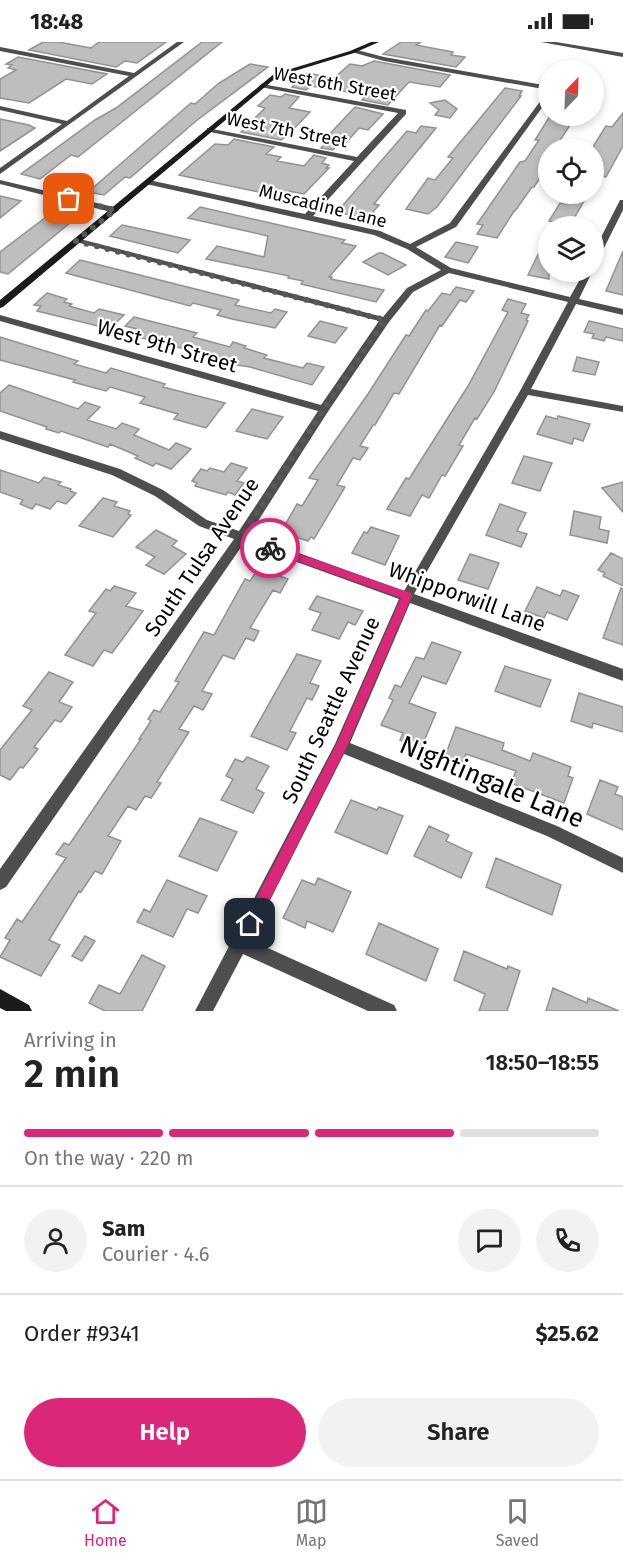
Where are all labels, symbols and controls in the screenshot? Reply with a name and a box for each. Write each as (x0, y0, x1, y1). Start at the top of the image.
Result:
text: 18:48 (30, 8, 83, 35)
north arrow (538, 60, 604, 126)
map controls (538, 60, 604, 282)
street label: West 6th Street (272, 62, 399, 106)
street label: West 7th Street (225, 107, 350, 153)
button: locate (538, 138, 604, 204)
pin (43, 173, 94, 224)
street label: Muscadine Lane (257, 179, 389, 233)
icon: bag (52, 182, 85, 215)
button: layers (538, 216, 604, 282)
street label: West 9th Street (94, 314, 241, 379)
street label: South Tulsa Avenue (139, 473, 265, 641)
courier (240, 518, 300, 578)
icon: bike (254, 532, 287, 565)
street label: Whipporwill Lane (385, 557, 549, 637)
street label: South Seattle Avenue (276, 612, 386, 808)
street label: Nightingale Lane (395, 729, 589, 835)
pin (224, 898, 275, 949)
icon: home (233, 907, 266, 940)
text: Arriving in (24, 1028, 117, 1052)
text: 18:50–18:55 (486, 1049, 599, 1076)
text: 2 min (24, 1051, 120, 1097)
text: On the way · 220 m (24, 1146, 193, 1170)
button: person (24, 1209, 87, 1272)
button: chat (458, 1209, 521, 1272)
button: phone (536, 1209, 599, 1272)
text: Sam (102, 1215, 145, 1242)
text: Courier · 4.6 (102, 1242, 209, 1266)
text: Order #9341 (24, 1320, 140, 1347)
text: $25.62 (535, 1320, 599, 1347)
button: Help (24, 1398, 306, 1467)
button: Share (318, 1398, 599, 1467)
tab: Home (84, 1495, 127, 1550)
tab: Map (295, 1495, 328, 1550)
tab: Saved (496, 1495, 539, 1550)

